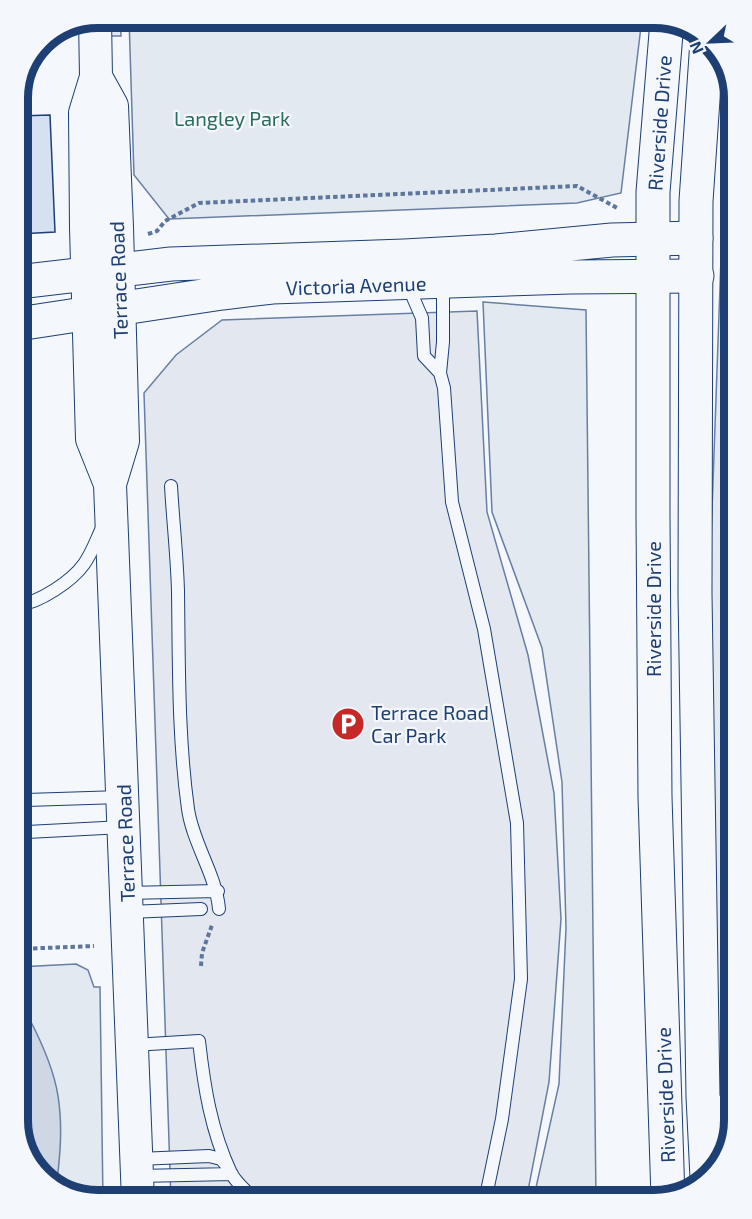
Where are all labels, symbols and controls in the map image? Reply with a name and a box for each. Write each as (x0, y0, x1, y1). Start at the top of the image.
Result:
north arrow (680, 12, 740, 72)
text: N (685, 39, 707, 57)
street label: Riverside Drive (642, 54, 676, 192)
park label: Langley Park (174, 106, 290, 130)
street label: Terrace Road (104, 221, 132, 339)
street label: Victoria Avenue (285, 271, 427, 299)
street label: Riverside Drive (641, 541, 665, 677)
place label: Terrace Road Car Park (371, 700, 489, 747)
parking icon: Terrace Road Car Park (330, 706, 366, 742)
street label: Terrace Road (111, 784, 139, 902)
street label: Riverside Drive (651, 1027, 679, 1163)

